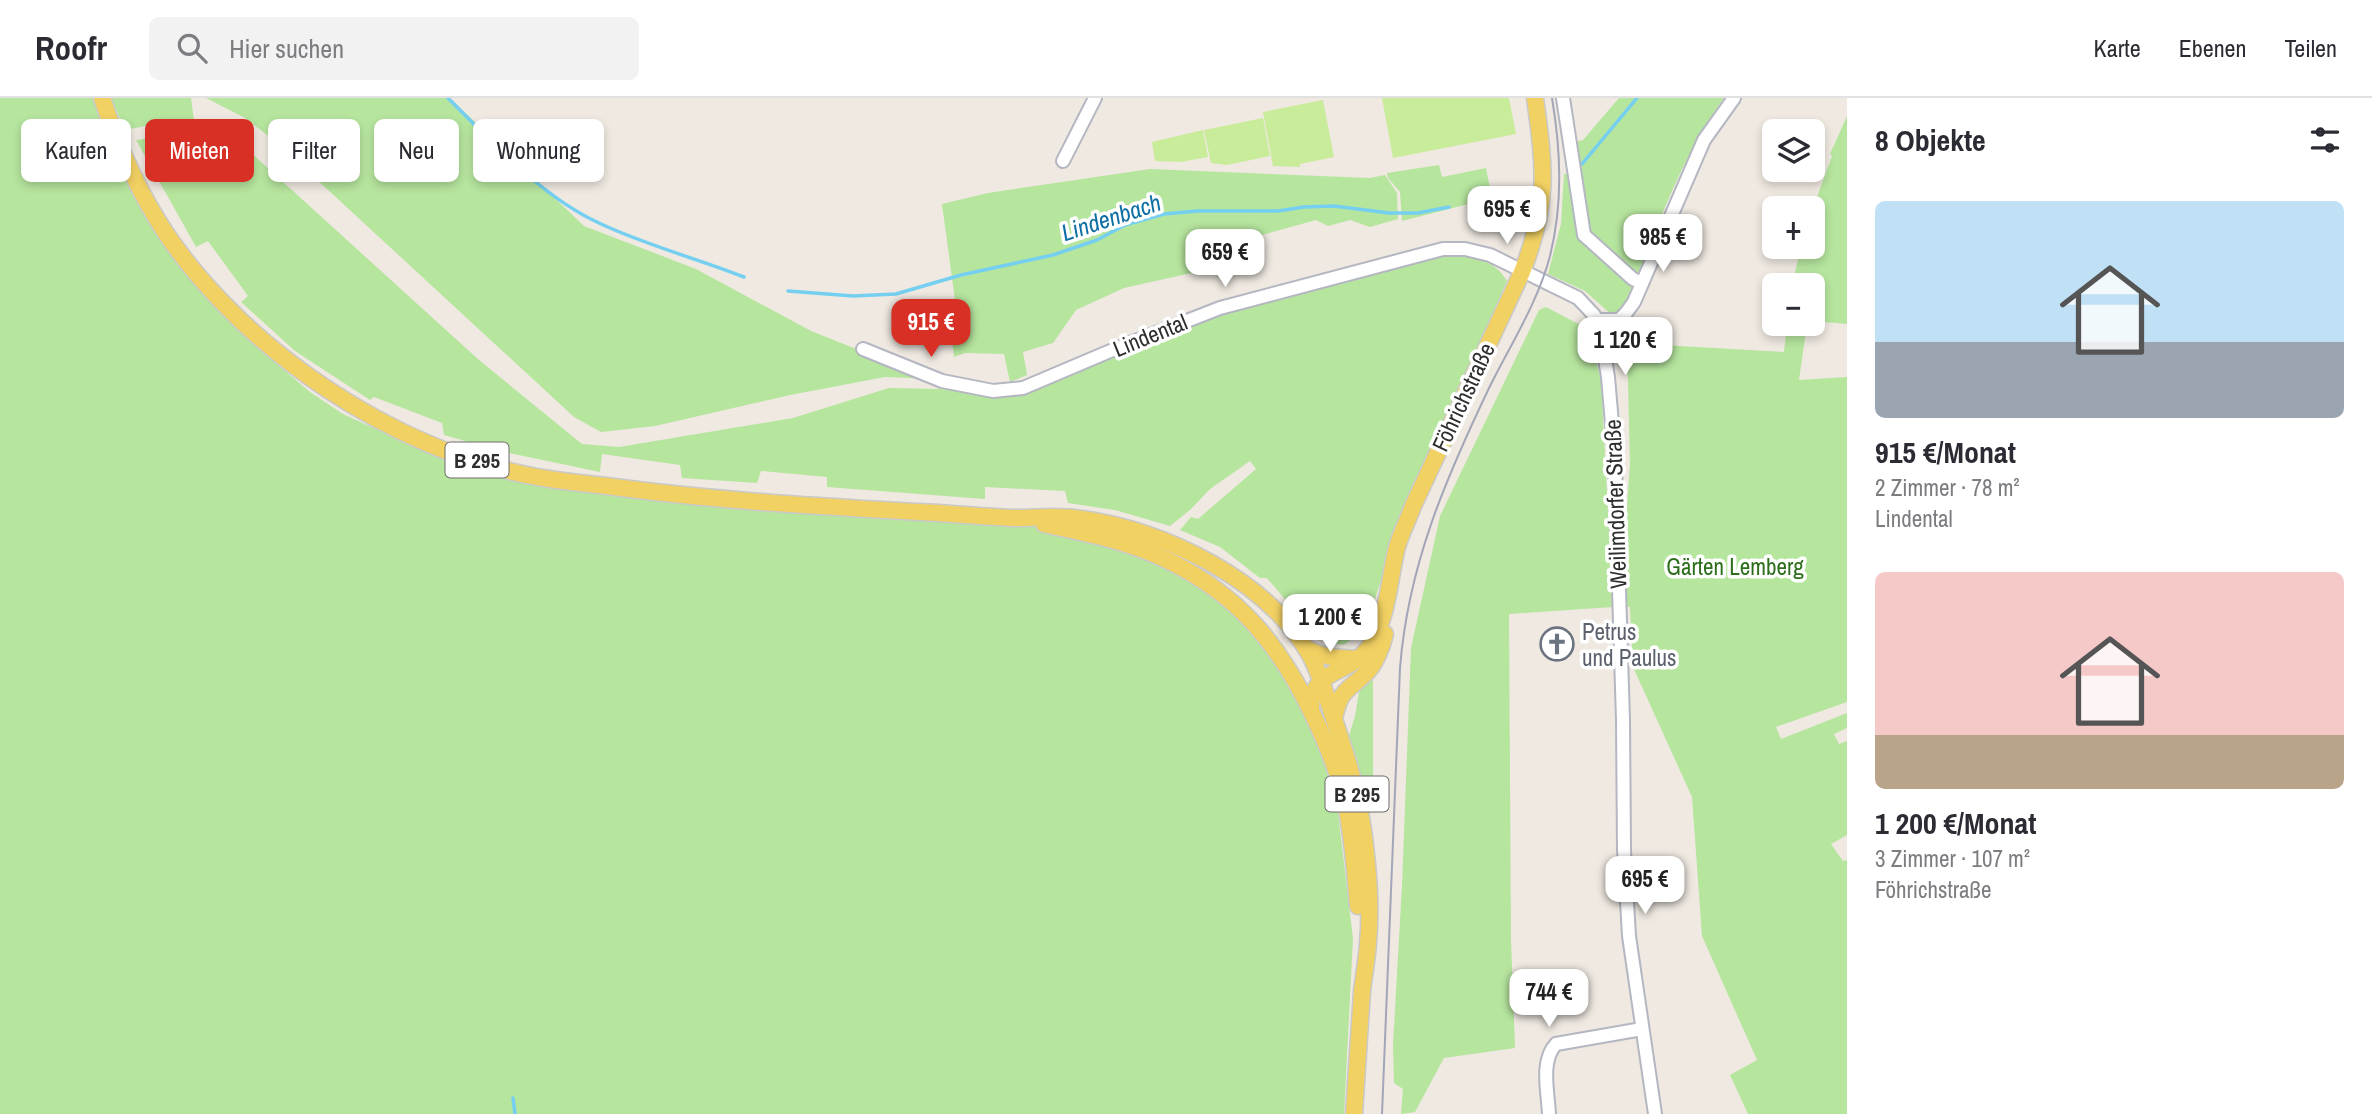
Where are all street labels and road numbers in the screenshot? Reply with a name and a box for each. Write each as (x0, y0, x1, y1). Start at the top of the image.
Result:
street label: Lindental (1108, 306, 1192, 364)
street label: Föhrichstraße (1424, 338, 1502, 456)
street label: Weilimdorfer Straße (1597, 419, 1633, 589)
road number: B 295 (446, 442, 508, 478)
road number: B 295 (1326, 776, 1388, 812)

